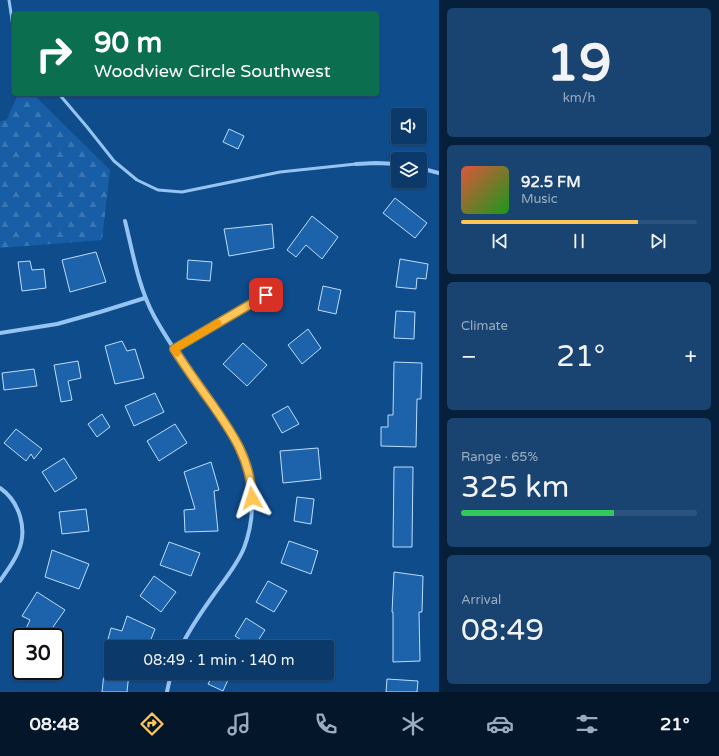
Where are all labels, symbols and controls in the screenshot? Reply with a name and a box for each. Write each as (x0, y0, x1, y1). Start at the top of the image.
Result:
text: 90 m (94, 26, 162, 60)
icon: right (28, 28, 80, 80)
text: 19 (546, 32, 612, 95)
text: Woodview Circle Southwest (94, 60, 331, 82)
text: km/h (563, 90, 595, 106)
map controls (391, 108, 427, 188)
button: sound (391, 108, 427, 144)
button: layers (391, 152, 427, 188)
text: 92.5 FM (521, 173, 581, 191)
text: Music (521, 191, 558, 207)
icon: previous (489, 230, 511, 252)
icon: pause (568, 230, 590, 252)
icon: next (647, 230, 669, 252)
pin (249, 278, 283, 312)
icon: arrive (255, 284, 277, 306)
text: Climate (461, 318, 508, 334)
text: 21° (556, 338, 605, 375)
text: − (461, 344, 477, 370)
text: + (685, 344, 697, 370)
text: Range · 65% (461, 449, 538, 465)
text: 325 km (461, 469, 569, 506)
position arrow (231, 477, 273, 519)
text: Arrival (461, 592, 501, 608)
text: 08:49 (461, 612, 544, 649)
speed limit sign: 30 (12, 628, 64, 680)
text: 08:49 · 1 min · 140 m (144, 651, 294, 669)
icon: directions (138, 710, 166, 738)
icon: music (225, 710, 253, 738)
icon: phone (312, 710, 340, 738)
icon: climate (399, 710, 427, 738)
icon: car (486, 710, 514, 738)
icon: filters (573, 710, 601, 738)
text: 08:48 (29, 713, 79, 735)
text: 21° (660, 713, 689, 735)

